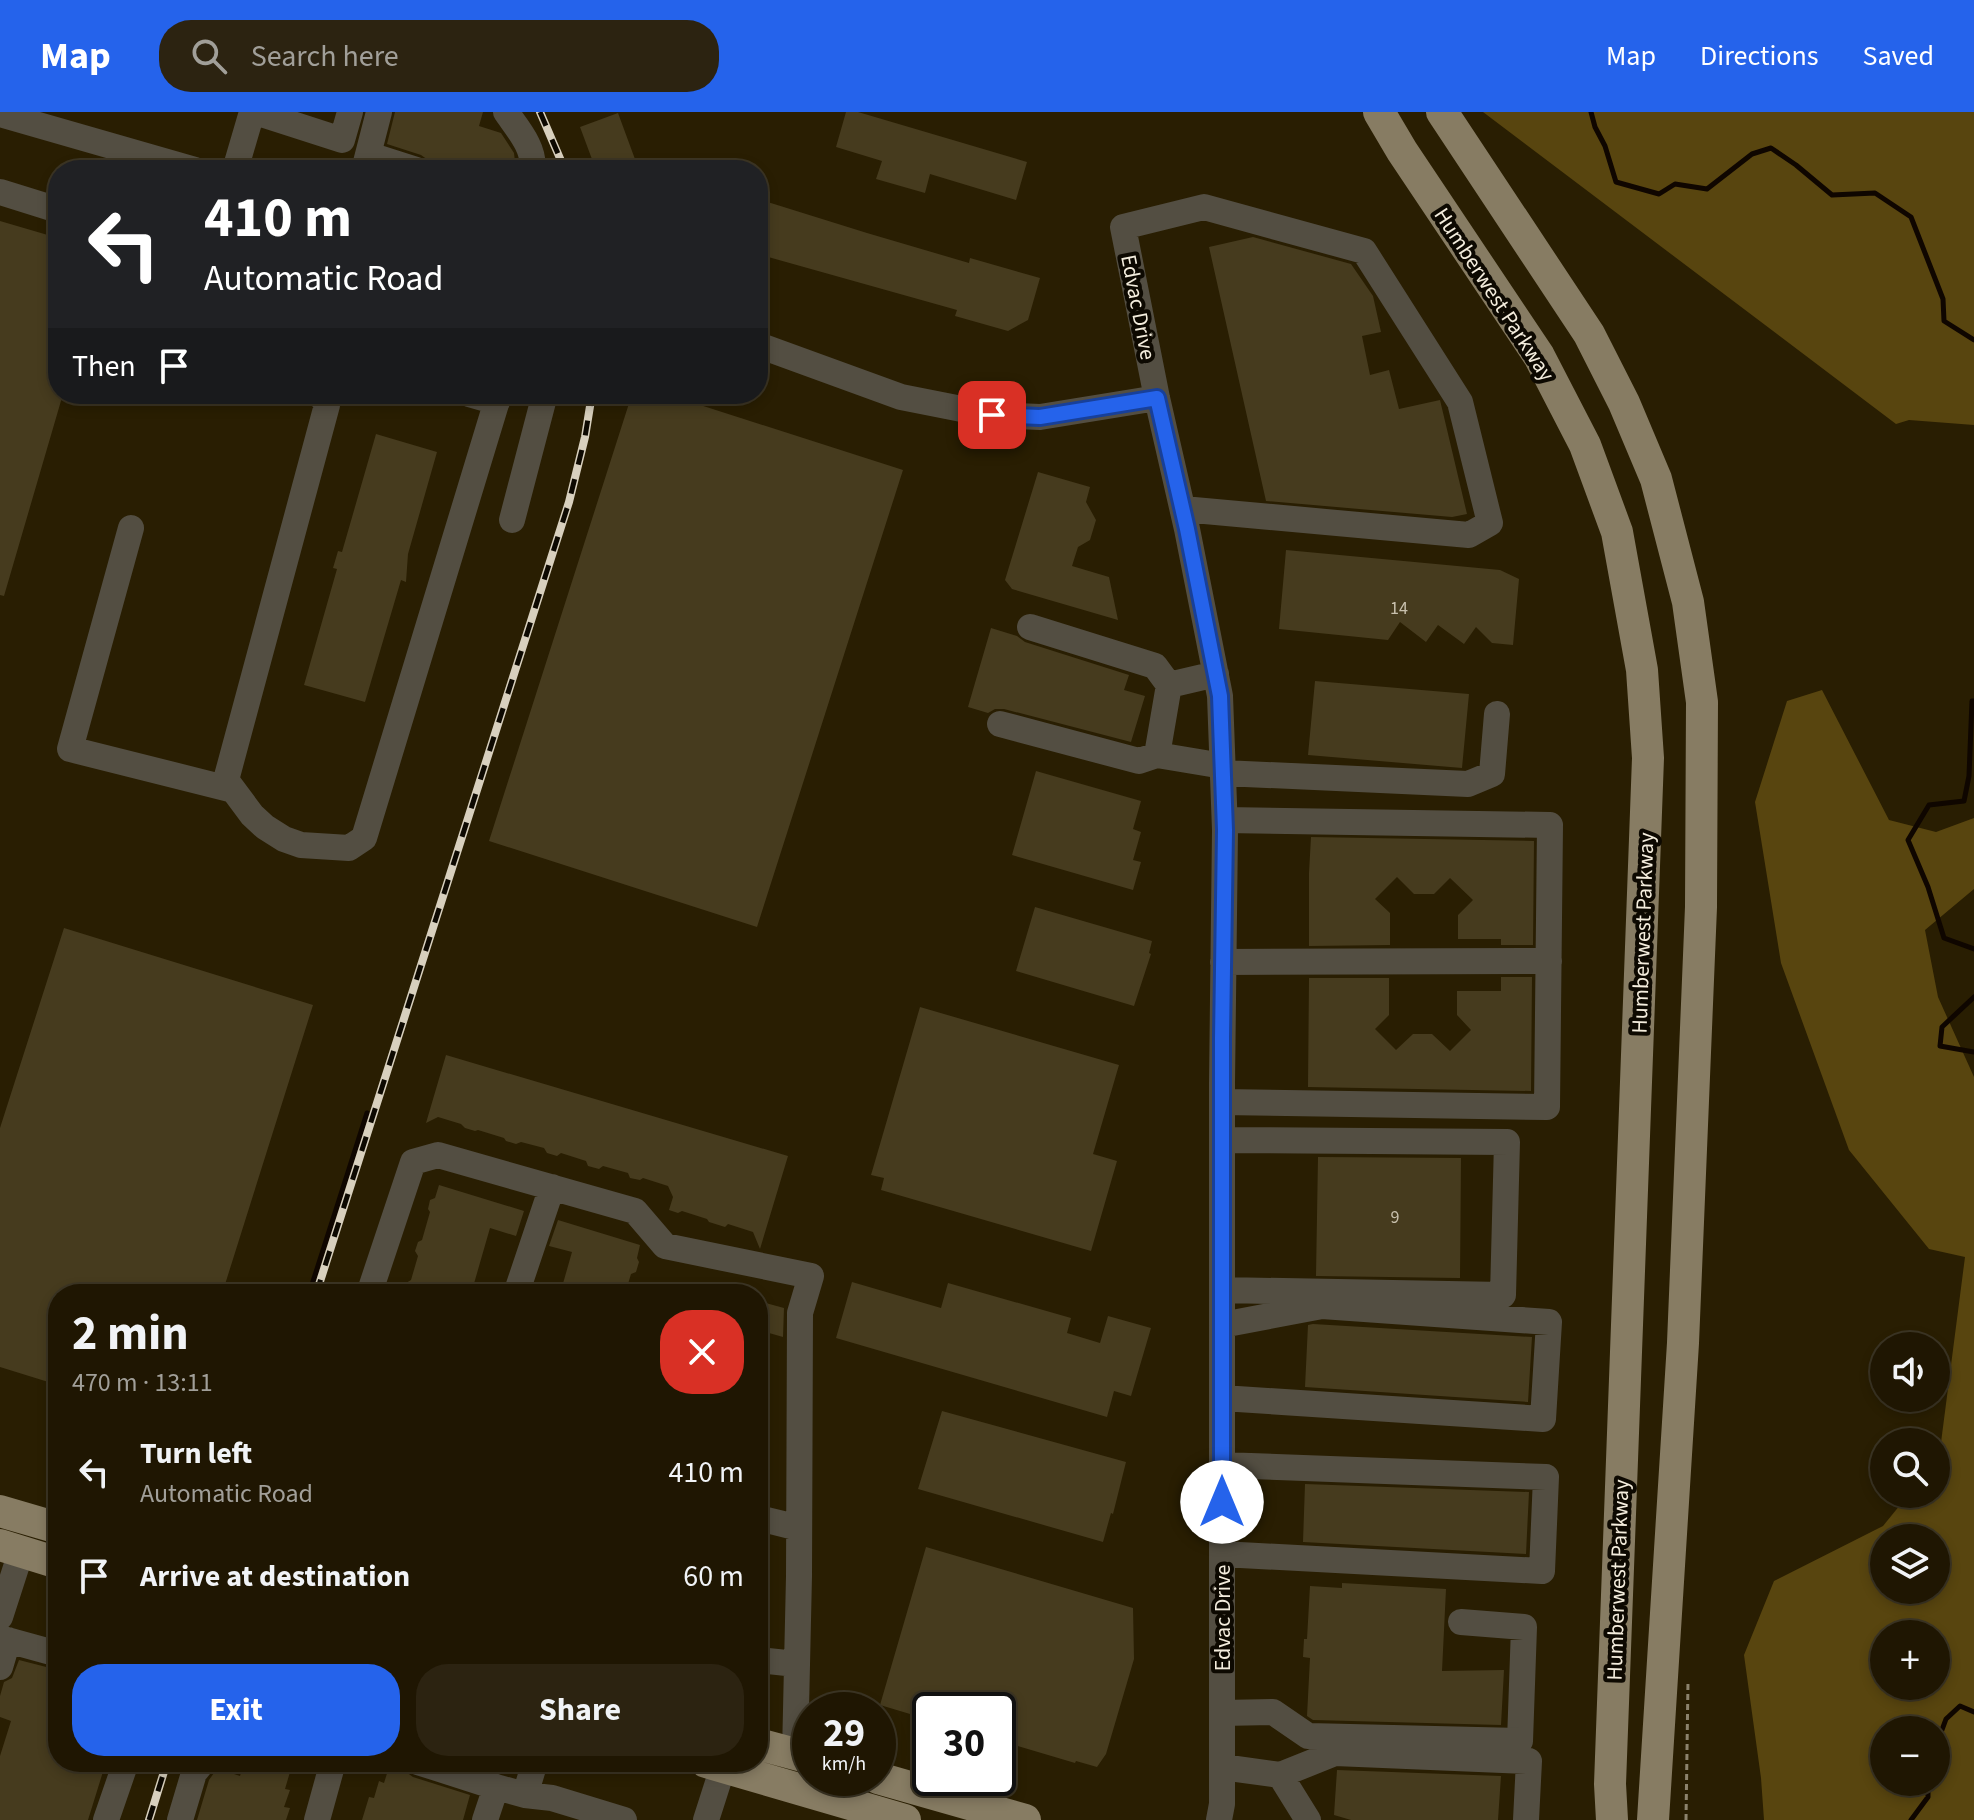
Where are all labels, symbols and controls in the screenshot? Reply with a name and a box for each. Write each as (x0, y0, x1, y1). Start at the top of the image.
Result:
search box (159, 20, 719, 92)
text: Map (40, 29, 111, 83)
icon: search (187, 34, 231, 78)
text: Search here (251, 35, 399, 78)
text: Map (1606, 36, 1656, 76)
text: Directions (1700, 36, 1819, 76)
text: Saved (1863, 36, 1934, 76)
text: 410 m (204, 179, 352, 258)
icon: left (72, 192, 176, 296)
street label: Humberwest Parkway (1426, 202, 1563, 388)
street label: Edvac Drive (1112, 252, 1164, 363)
text: Automatic Road (204, 253, 444, 304)
icon: arrive (152, 344, 196, 388)
text: Then (72, 345, 136, 388)
pin (958, 381, 1026, 449)
icon: arrive (970, 393, 1014, 437)
house number: 14 (1390, 596, 1408, 621)
street label: Humberwest Parkway (1624, 831, 1663, 1034)
house number: 9 (1391, 1205, 1400, 1230)
text: 2 min (72, 1300, 189, 1368)
button: close (660, 1310, 744, 1394)
map controls (1870, 1332, 1950, 1796)
button: sound (1870, 1332, 1950, 1412)
text: 470 m · 13:11 (72, 1364, 213, 1401)
button: search (1870, 1428, 1950, 1508)
text: Turn left (140, 1432, 252, 1475)
icon: left (72, 1450, 116, 1494)
text: 410 m (668, 1451, 744, 1494)
position arrow (1180, 1460, 1264, 1544)
text: Automatic Road (140, 1475, 313, 1512)
street label: Humberwest Parkway (1599, 1478, 1638, 1681)
button: layers (1870, 1524, 1950, 1604)
icon: arrive (72, 1554, 116, 1598)
text: Arrive at destination (140, 1555, 410, 1598)
text: 60 m (683, 1555, 744, 1598)
street label: Edvac Drive (1207, 1565, 1239, 1671)
button: + (1870, 1620, 1950, 1700)
button: Exit (72, 1664, 400, 1756)
button: Share (416, 1664, 744, 1756)
speed limit sign: 30 (912, 1692, 1016, 1796)
text: 29 (823, 1705, 865, 1762)
button: − (1870, 1716, 1950, 1796)
text: km/h (822, 1750, 866, 1778)

